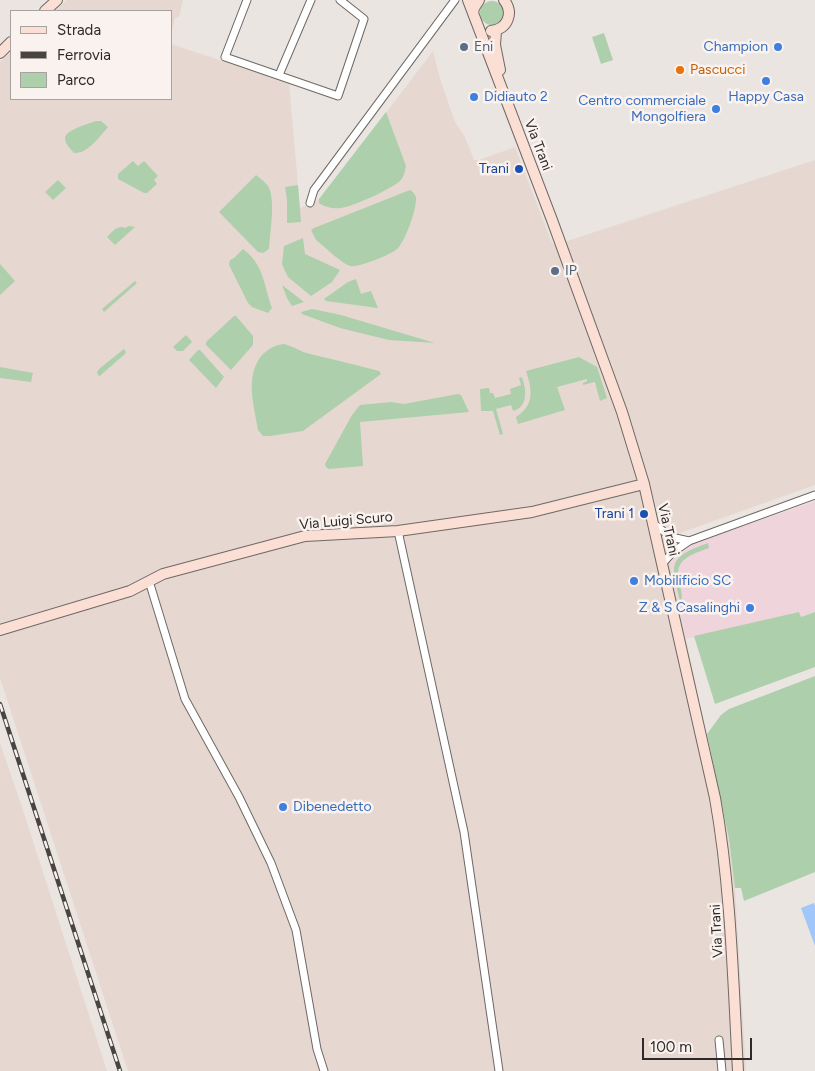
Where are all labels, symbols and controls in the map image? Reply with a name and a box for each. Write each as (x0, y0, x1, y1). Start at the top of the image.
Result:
legend (10, 10, 172, 100)
text: Strada (57, 21, 101, 39)
place label: Eni (474, 39, 493, 55)
place label: Champion (704, 39, 768, 55)
marker: Eni (458, 41, 470, 53)
marker: Champion (772, 41, 784, 53)
text: Ferrovia (57, 46, 111, 64)
place label: Pascucci (690, 62, 745, 78)
marker: Pascucci (674, 64, 686, 76)
text: Parco (57, 71, 95, 89)
marker: Happy Casa (760, 75, 772, 87)
place label: Didiauto 2 (484, 89, 548, 105)
place label: Happy Casa (728, 89, 804, 105)
marker: Didiauto 2 (468, 91, 480, 103)
place label: Centro commerciale Mongolfiera (578, 93, 706, 125)
marker: Centro commerciale Mongolfiera (710, 103, 722, 115)
street label: Via Trani (521, 117, 555, 173)
place label: Trani (479, 161, 509, 177)
marker: Trani (513, 163, 525, 175)
place label: IP (565, 263, 577, 279)
marker: IP (549, 265, 561, 277)
street label: Via Trani (654, 502, 682, 558)
place label: Trani 1 (595, 506, 634, 522)
marker: Trani 1 (638, 508, 650, 520)
street label: Via Luigi Scuro (299, 509, 393, 533)
place label: Mobilificio SC (644, 573, 731, 589)
marker: Mobilificio SC (628, 575, 640, 587)
place label: Z & S Casalinghi (639, 600, 740, 616)
marker: Z & S Casalinghi (744, 602, 756, 614)
place label: Dibenedetto (293, 799, 372, 815)
marker: Dibenedetto (277, 801, 289, 813)
street label: Via Trani (707, 904, 727, 958)
scale bar (645, 1028, 755, 1060)
text: 100 m (650, 1038, 692, 1056)

